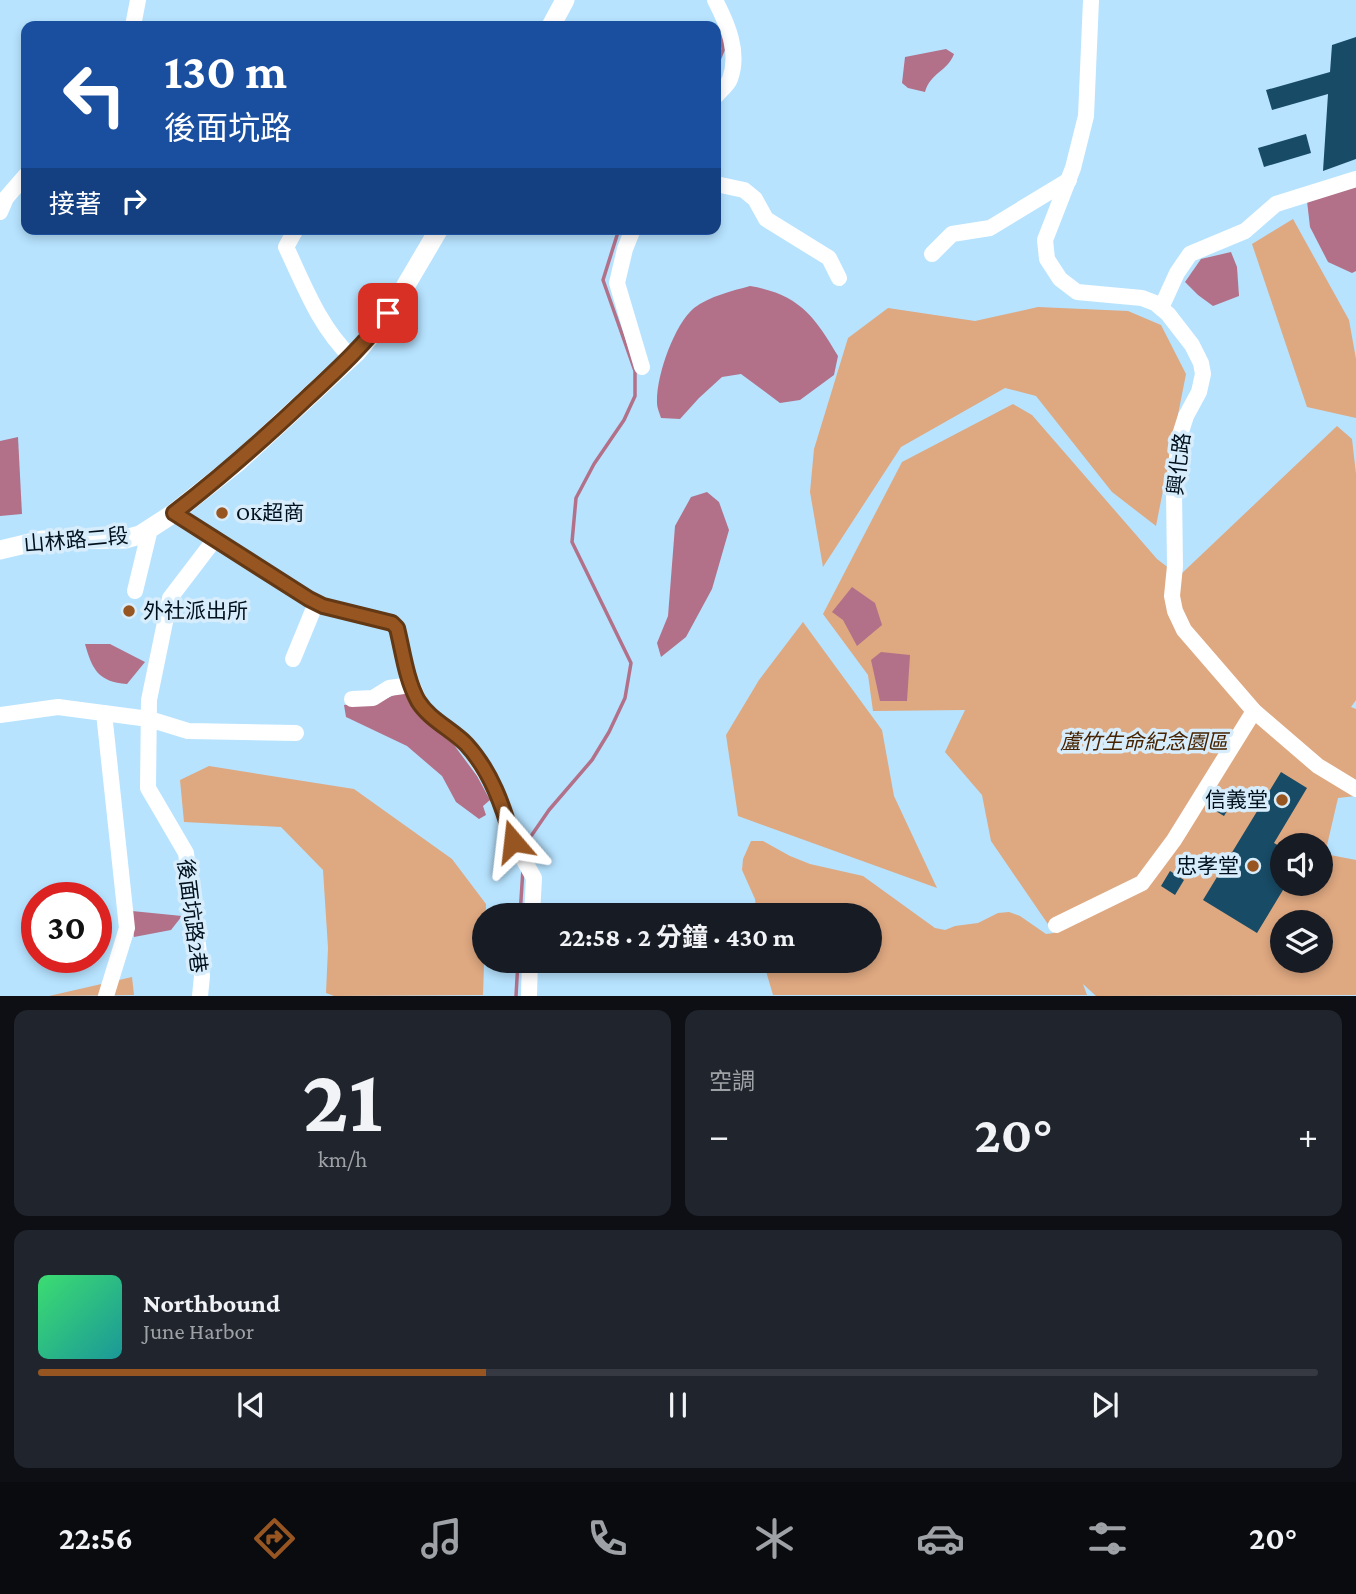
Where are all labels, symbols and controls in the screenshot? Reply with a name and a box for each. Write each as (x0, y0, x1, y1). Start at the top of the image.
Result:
text: 130 m (164, 44, 287, 99)
icon: left (49, 49, 140, 140)
text: 後面坑路 (164, 110, 292, 146)
icon: right (115, 182, 153, 220)
text: 接著 (49, 190, 101, 219)
pin (358, 283, 418, 343)
icon: arrive (369, 294, 407, 332)
street label: 興化路 (1163, 431, 1195, 497)
place label: OK超商 (236, 501, 304, 525)
marker: OK超商 (214, 505, 230, 521)
street label: 山林路二段 (23, 523, 129, 557)
place label: 外社派出所 (143, 599, 248, 623)
marker: 外社派出所 (121, 603, 137, 619)
park label: 蘆竹生命紀念園區 (1060, 730, 1231, 754)
place label: 信義堂 (1205, 788, 1268, 812)
marker: 信義堂 (1274, 792, 1290, 808)
position arrow (476, 804, 550, 878)
map controls (1270, 833, 1333, 973)
button: sound (1270, 833, 1333, 896)
place label: 忠孝堂 (1176, 854, 1239, 878)
street label: 後面坑路2巷 (173, 857, 211, 975)
marker: 忠孝堂 (1245, 858, 1261, 874)
speed limit sign: 30 (21, 882, 112, 973)
button: layers (1270, 910, 1333, 973)
text: 22:58 · 2 分鐘 · 430 m (559, 923, 795, 952)
text: 21 (302, 1049, 383, 1151)
text: 空調 (709, 1068, 755, 1094)
text: 20° (974, 1105, 1053, 1163)
text: − (709, 1114, 729, 1156)
text: + (1298, 1114, 1318, 1156)
text: km/h (318, 1146, 367, 1172)
text: Northbound (143, 1289, 280, 1318)
text: June Harbor (143, 1318, 254, 1344)
icon: previous (232, 1386, 270, 1424)
icon: pause (659, 1386, 697, 1424)
icon: next (1086, 1386, 1124, 1424)
icon: directions (250, 1514, 299, 1563)
icon: music (417, 1514, 466, 1563)
icon: phone (583, 1514, 632, 1563)
icon: climate (750, 1514, 799, 1563)
icon: car (916, 1514, 965, 1563)
icon: filters (1083, 1514, 1132, 1563)
text: 22:56 (59, 1520, 133, 1556)
text: 20° (1249, 1520, 1297, 1556)

